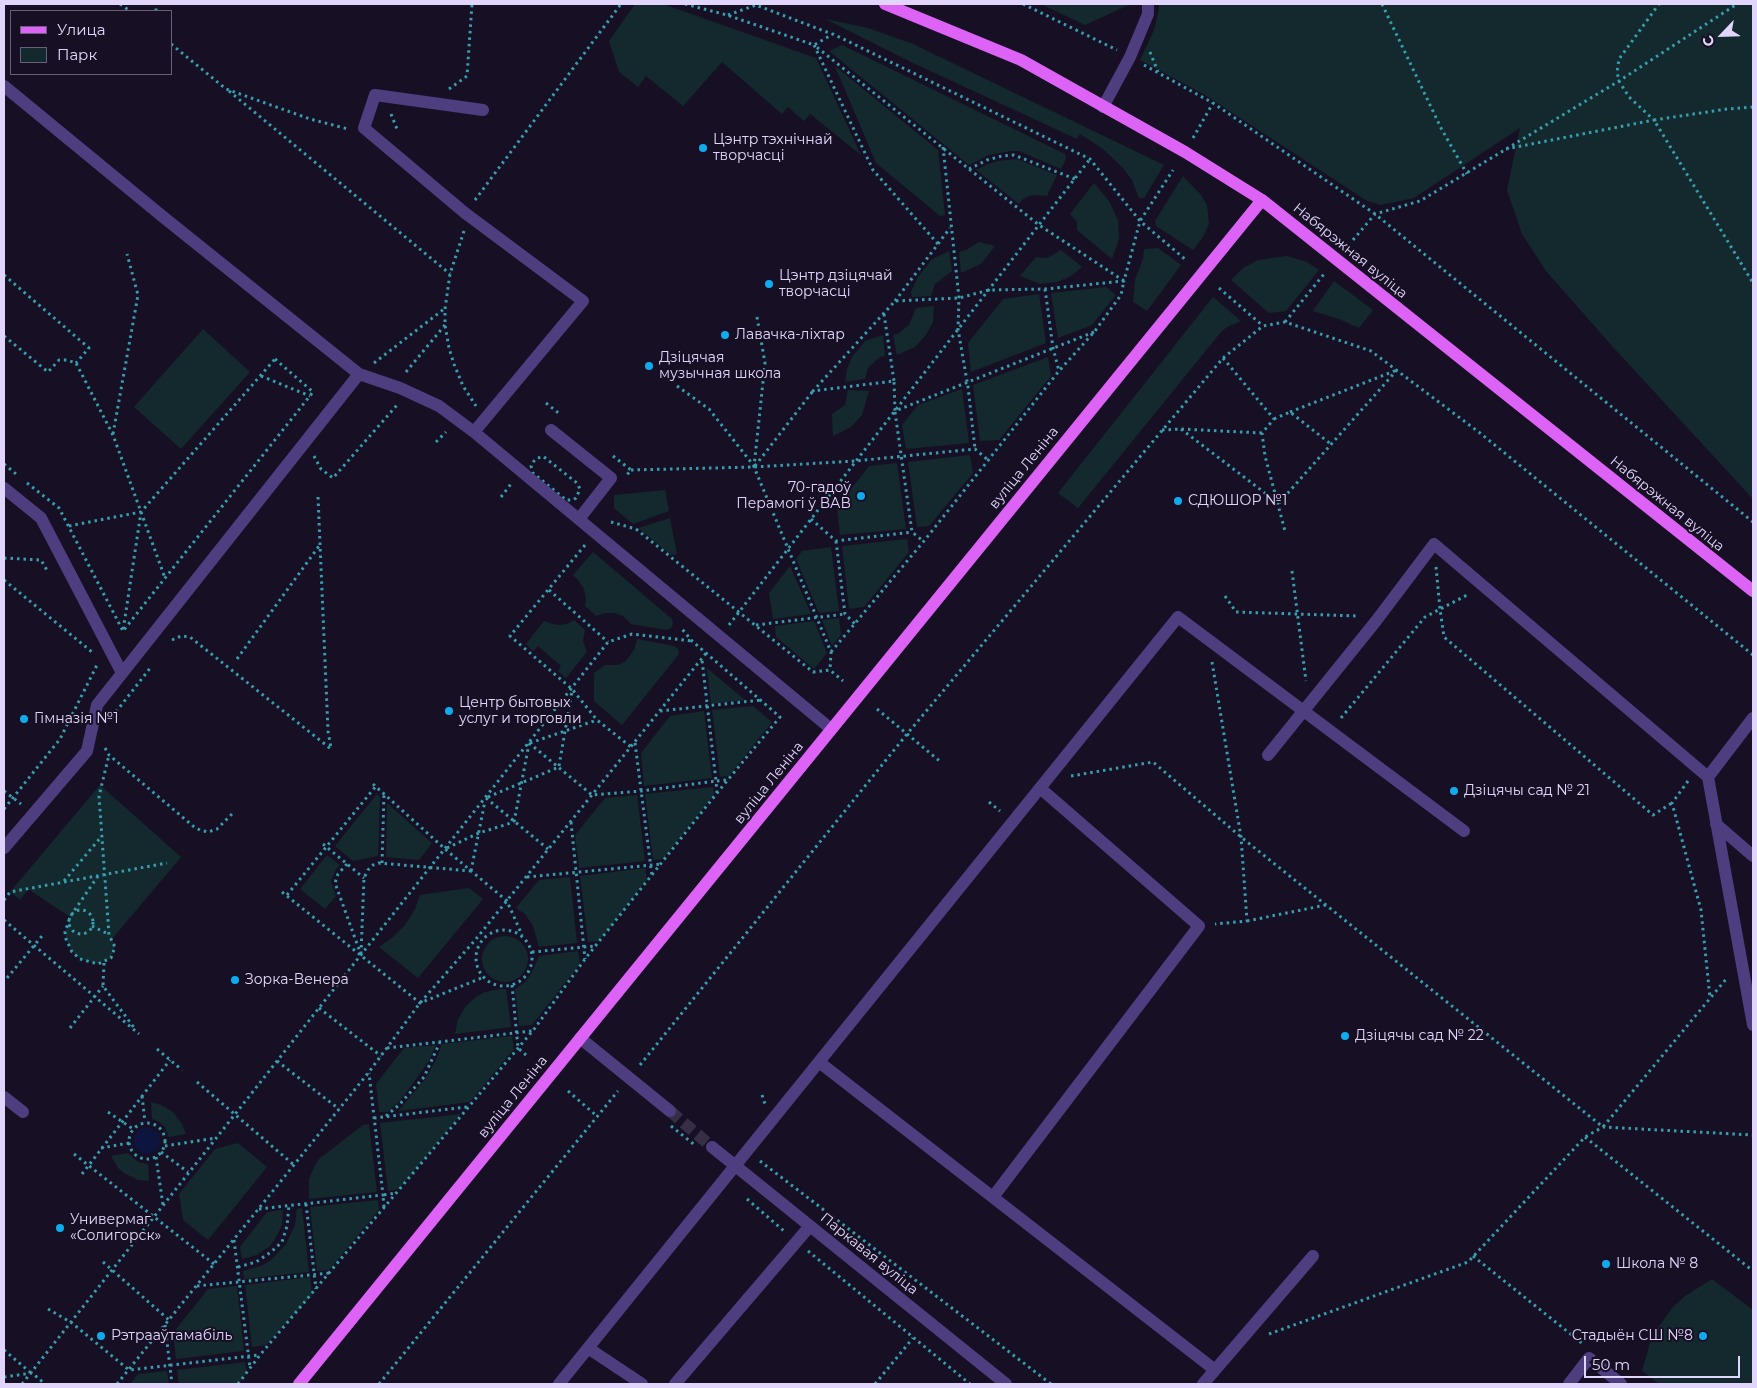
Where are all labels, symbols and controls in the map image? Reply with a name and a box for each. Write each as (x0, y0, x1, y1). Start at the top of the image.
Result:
legend (10, 10, 172, 75)
north arrow (1697, 10, 1747, 60)
text: Улица (57, 20, 105, 39)
text: С (1698, 33, 1719, 49)
text: Парк (57, 45, 97, 64)
place label: Цэнтр тэхнічнай творчасці (713, 132, 833, 164)
marker: Цэнтр тэхнічнай творчасці (697, 142, 709, 154)
street label: Набярэжная вуліца (1289, 200, 1411, 302)
place label: Цэнтр дзіцячай творчасці (779, 268, 893, 300)
marker: Цэнтр дзіцячай творчасці (763, 278, 775, 290)
place label: Лавачка-ліхтар (735, 327, 845, 343)
marker: Лавачка-ліхтар (719, 329, 731, 341)
place label: Дзіцячая музычная школа (659, 350, 781, 382)
marker: Дзіцячая музычная школа (643, 360, 655, 372)
street label: вуліца Леніна (986, 424, 1062, 512)
street label: Набярэжная вуліца (1606, 453, 1728, 555)
place label: 70-гадоў Перамогі ў ВАВ (736, 480, 851, 512)
marker: 70-гадоў Перамогі ў ВАВ (855, 490, 867, 502)
place label: СДЮШОР №1 (1188, 493, 1287, 509)
marker: СДЮШОР №1 (1172, 495, 1184, 507)
place label: Центр бытовых услуг и торговли (459, 695, 582, 728)
marker: Центр бытовых услуг и торговли (443, 705, 455, 717)
place label: Гімназія №1 (34, 711, 119, 727)
marker: Гімназія №1 (18, 713, 30, 725)
street label: вуліца Леніна (731, 739, 807, 827)
place label: Дзіцячы сад № 21 (1464, 783, 1590, 799)
marker: Дзіцячы сад № 21 (1448, 785, 1460, 797)
place label: Зорка-Венера (245, 972, 349, 988)
marker: Зорка-Венера (229, 974, 241, 986)
place label: Дзіцячы сад № 22 (1355, 1028, 1484, 1044)
marker: Дзіцячы сад № 22 (1339, 1030, 1351, 1042)
street label: вуліца Леніна (475, 1053, 551, 1141)
street label: Паркавая вуліца (817, 1209, 921, 1299)
place label: Универмаг «Солигорск» (70, 1212, 161, 1244)
marker: Универмаг «Солигорск» (54, 1222, 66, 1234)
place label: Школа № 8 (1616, 1256, 1698, 1272)
marker: Школа № 8 (1600, 1258, 1612, 1270)
place label: Рэтрааўтамабіль (111, 1328, 232, 1344)
place label: Стадыён СШ №8 (1572, 1328, 1693, 1344)
marker: Рэтрааўтамабіль (95, 1330, 107, 1342)
marker: Стадыён СШ №8 (1697, 1330, 1709, 1342)
scale bar (1587, 1346, 1743, 1378)
text: 50 m (1592, 1355, 1630, 1374)

